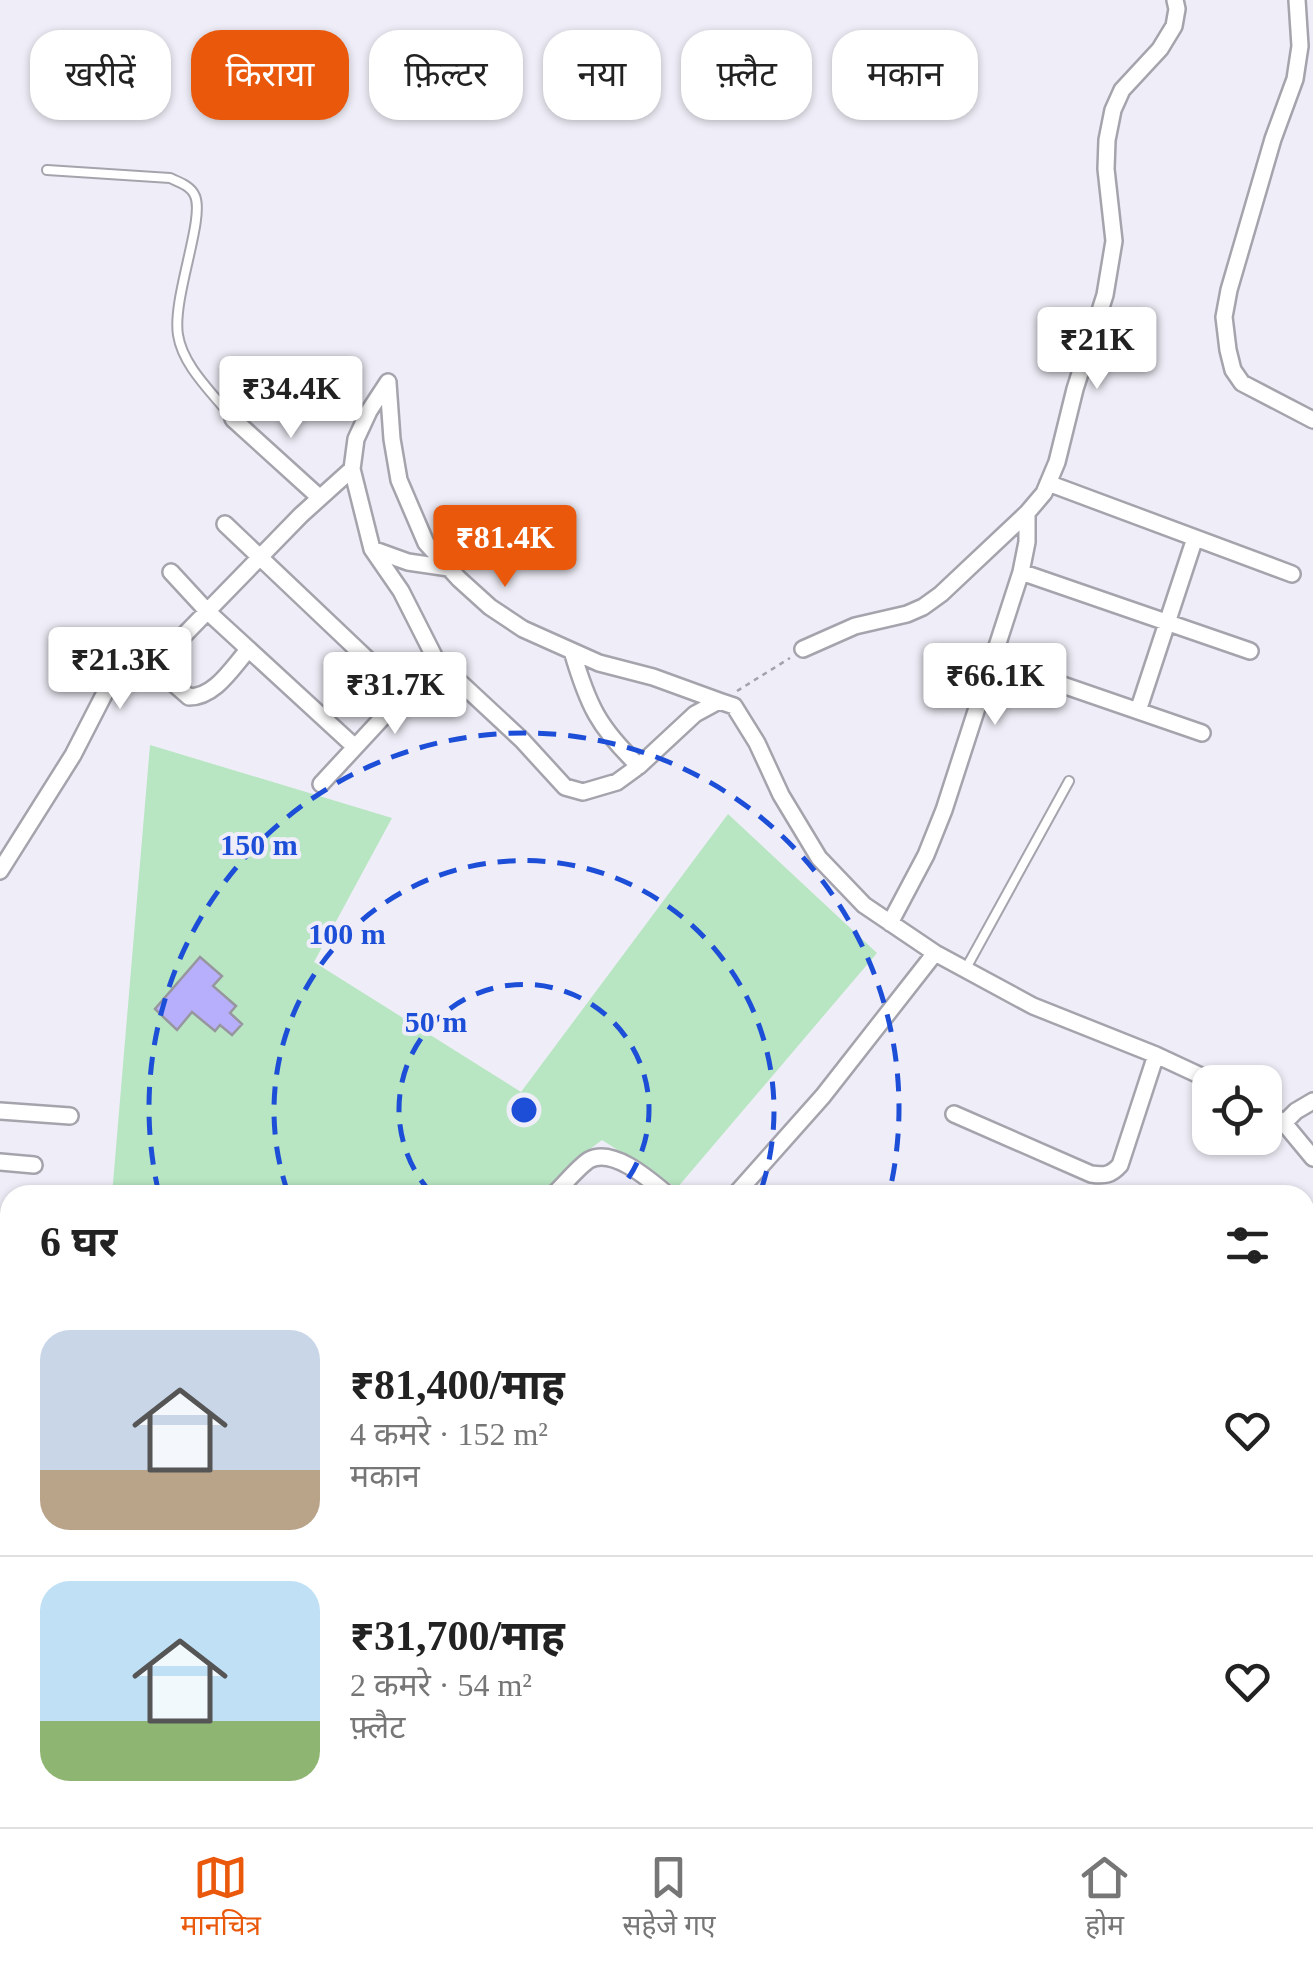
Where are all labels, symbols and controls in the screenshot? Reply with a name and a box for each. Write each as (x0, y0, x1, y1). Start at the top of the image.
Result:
chip: खरीदें (30, 30, 171, 120)
chip: किराया (191, 30, 349, 120)
chip: फ़िल्टर (369, 30, 523, 120)
chip: नया (543, 30, 661, 120)
chip: फ़्लैट (681, 30, 812, 120)
chip: मकान (832, 30, 978, 120)
pin: ₹21K (1038, 307, 1156, 392)
text: ₹21K (1059, 321, 1135, 357)
pin: ₹34.4K (210, 356, 372, 441)
text: ₹34.4K (241, 370, 341, 406)
pin: ₹81.4K (424, 505, 586, 590)
text: ₹81.4K (455, 519, 555, 555)
pin: ₹21.3K (39, 627, 201, 712)
text: ₹21.3K (70, 641, 170, 677)
pin: ₹66.1K (914, 643, 1076, 728)
pin: ₹31.7K (314, 652, 476, 737)
text: ₹66.1K (945, 657, 1045, 693)
text: ₹31.7K (345, 666, 445, 702)
text: 150 m (220, 828, 298, 861)
text: 100 m (308, 917, 386, 950)
text: 50 m (405, 1005, 467, 1038)
map controls (1192, 1065, 1282, 1155)
button: locate (1192, 1065, 1282, 1155)
centre of rings (506, 1092, 542, 1128)
icon: filters (1220, 1218, 1275, 1273)
text: 6 घर (40, 1219, 117, 1265)
text: ₹81,400/माह (350, 1362, 565, 1408)
icon: home (120, 1370, 240, 1490)
icon: heart (1220, 1403, 1275, 1458)
text: 4 कमरे · 152 m² (350, 1416, 548, 1452)
text: मकान (350, 1458, 420, 1494)
text: ₹31,700/माह (350, 1613, 565, 1659)
icon: home (120, 1621, 240, 1741)
icon: heart (1220, 1654, 1275, 1709)
text: 2 कमरे · 54 m² (350, 1667, 532, 1703)
text: फ़्लैट (350, 1709, 405, 1745)
tab: मानचित्र (181, 1850, 261, 1946)
tab: सहेजे गए (623, 1850, 715, 1946)
tab: होम (1077, 1850, 1132, 1946)

